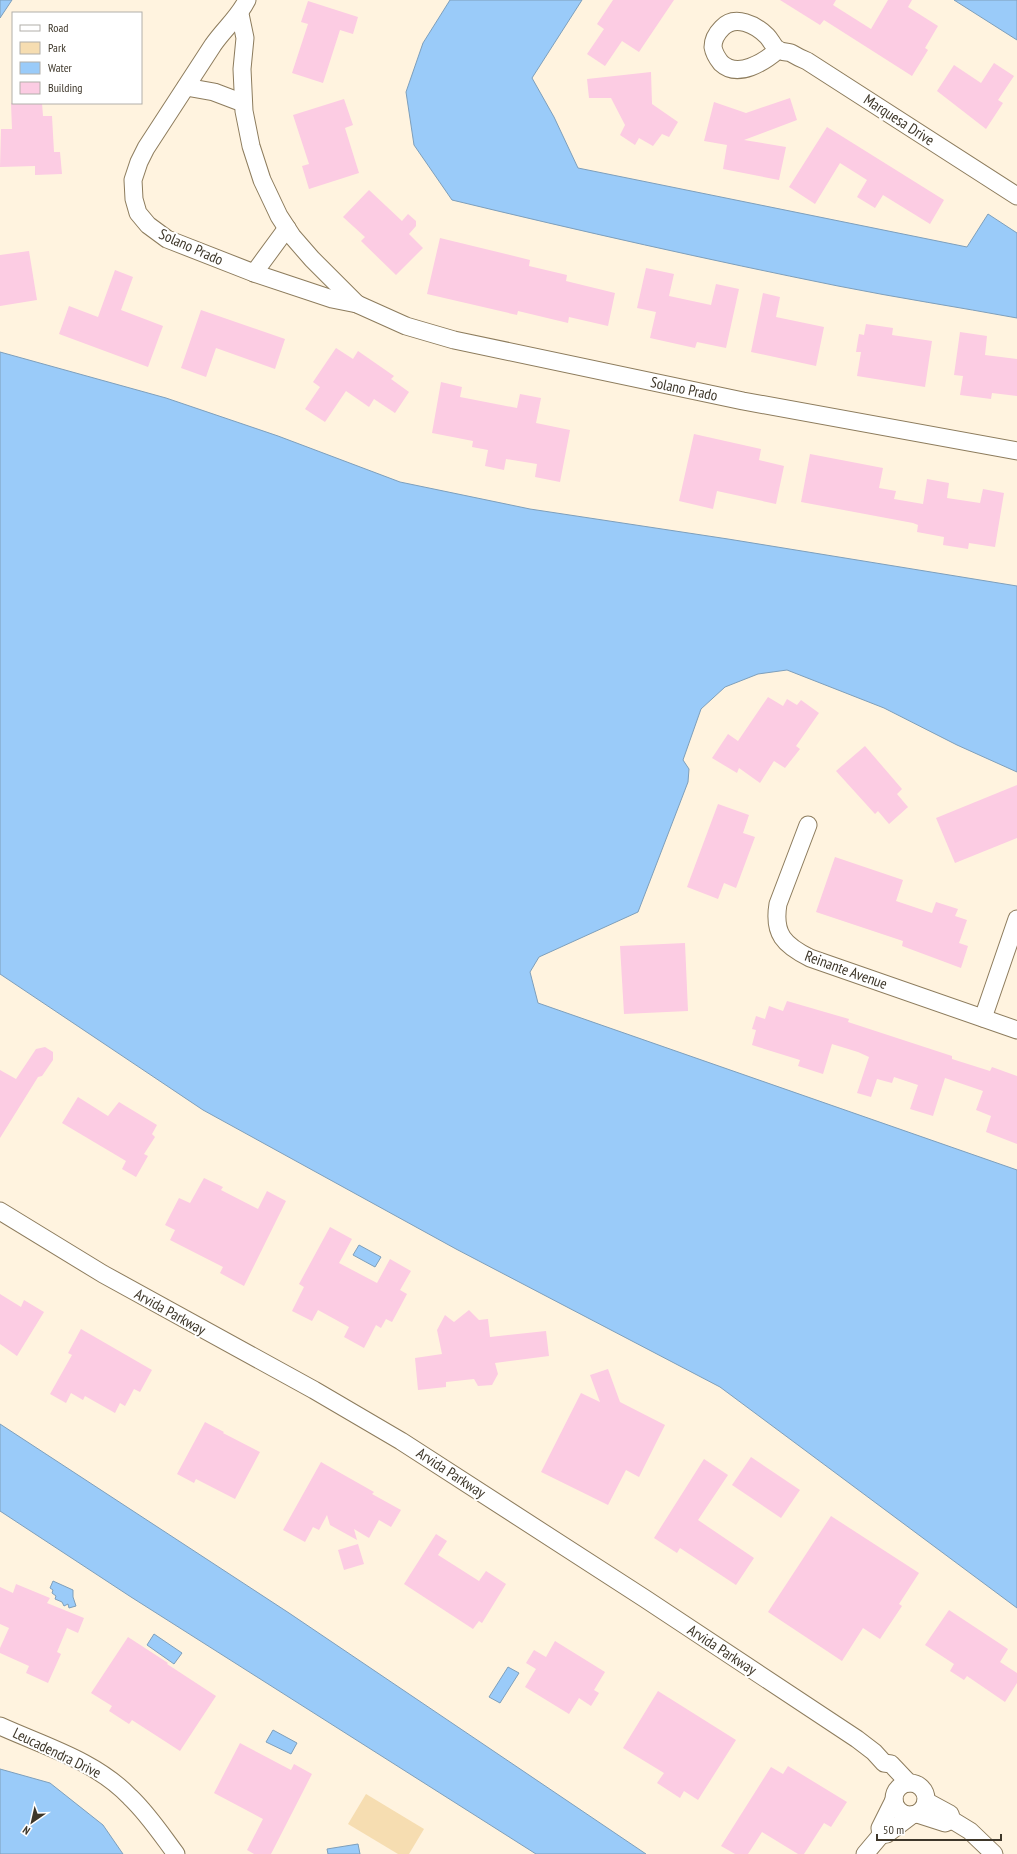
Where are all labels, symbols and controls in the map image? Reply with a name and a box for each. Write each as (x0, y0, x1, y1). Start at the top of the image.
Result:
legend (12, 12, 142, 104)
text: Road (48, 20, 68, 35)
text: Park (48, 40, 66, 55)
text: Water (48, 60, 73, 75)
text: Building (48, 80, 83, 95)
street label: Marquesa Drive (860, 90, 938, 149)
street label: Solano Prado (156, 224, 226, 269)
street label: Solano Prado (649, 372, 719, 405)
street label: Reinante Avenue (802, 946, 890, 993)
street label: Arvida Parkway (131, 1284, 210, 1339)
street label: Arvida Parkway (413, 1443, 490, 1502)
street label: Arvida Parkway (684, 1620, 761, 1679)
street label: Leucadendra Drive (10, 1723, 104, 1782)
north arrow (12, 1802, 52, 1842)
scale bar (877, 1816, 1001, 1842)
text: 50 m (883, 1822, 904, 1837)
text: N (20, 1823, 33, 1838)

